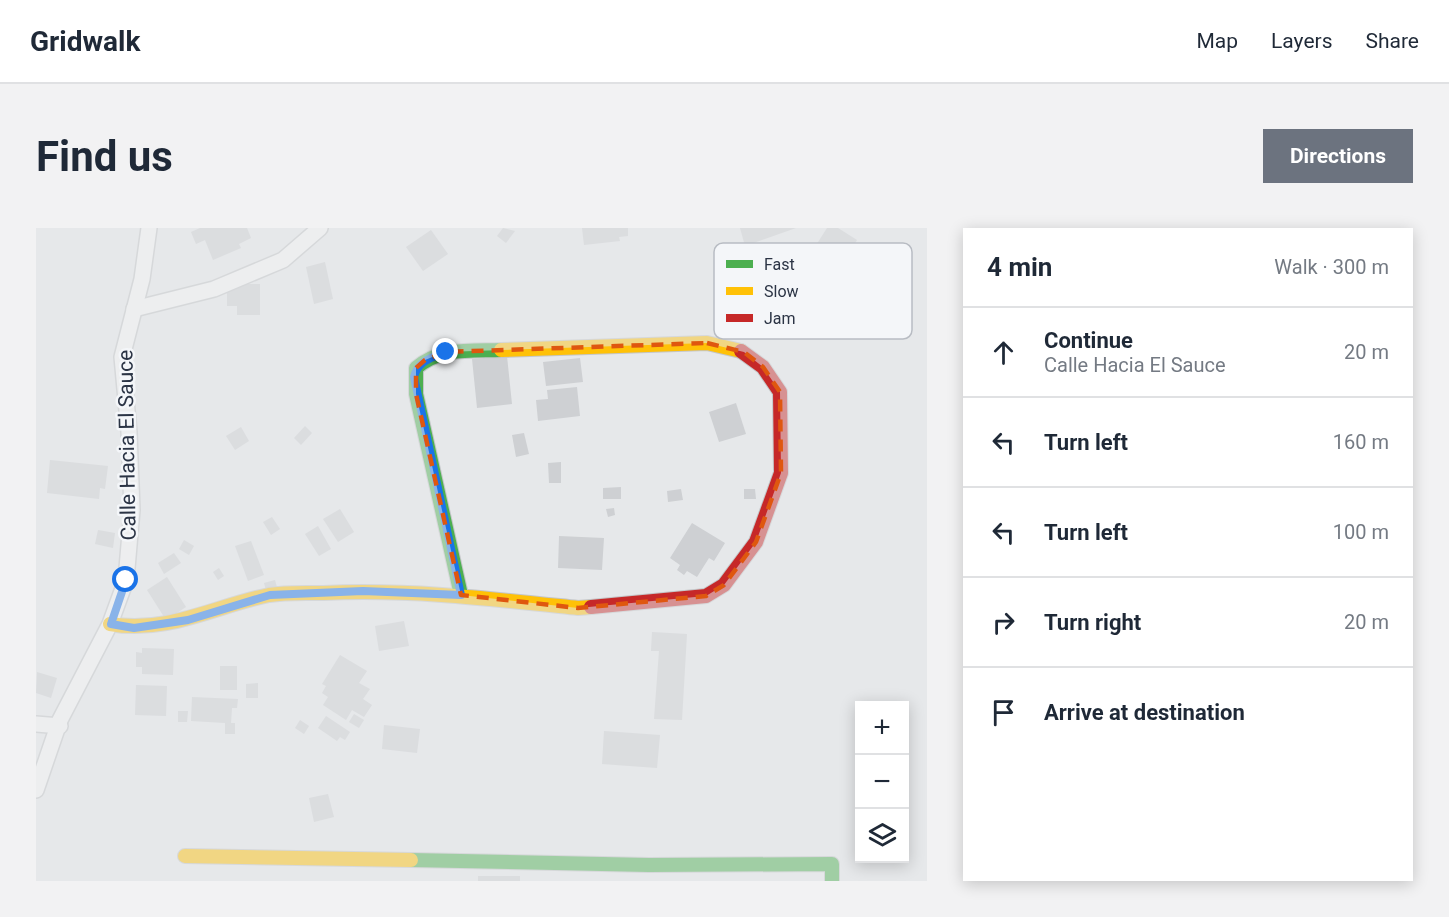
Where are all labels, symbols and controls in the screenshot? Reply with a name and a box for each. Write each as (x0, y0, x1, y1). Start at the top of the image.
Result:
text: Gridwalk (30, 25, 140, 58)
text: Map (1196, 29, 1238, 53)
text: Layers (1271, 29, 1332, 53)
text: Share (1365, 29, 1419, 53)
button: Directions (1263, 129, 1413, 183)
text: Find us (36, 132, 173, 181)
legend (714, 243, 912, 339)
text: 4 min (987, 252, 1052, 282)
text: Fast (764, 255, 795, 274)
text: Walk · 300 m (1274, 255, 1389, 279)
text: Slow (764, 282, 799, 301)
text: Jam (764, 309, 796, 328)
text: Continue (1044, 328, 1133, 353)
icon: ahead (987, 336, 1020, 369)
route end (432, 338, 458, 364)
text: 20 m (1344, 340, 1389, 364)
street label: Calle Hacia El Sauce (113, 349, 141, 541)
text: Calle Hacia El Sauce (1044, 353, 1226, 377)
icon: left (987, 426, 1020, 459)
text: Turn left (1044, 430, 1128, 455)
text: 160 m (1333, 430, 1389, 454)
icon: left (987, 516, 1020, 549)
text: Turn left (1044, 520, 1128, 545)
text: 100 m (1333, 520, 1389, 544)
route start (112, 566, 138, 592)
icon: right (987, 606, 1020, 639)
text: Turn right (1044, 610, 1141, 635)
text: 20 m (1344, 610, 1389, 634)
icon: arrive (987, 696, 1020, 729)
text: Arrive at destination (1044, 700, 1245, 725)
map controls (855, 701, 909, 863)
button: + (855, 701, 909, 755)
button: − (855, 755, 909, 809)
button: layers (855, 809, 909, 863)

